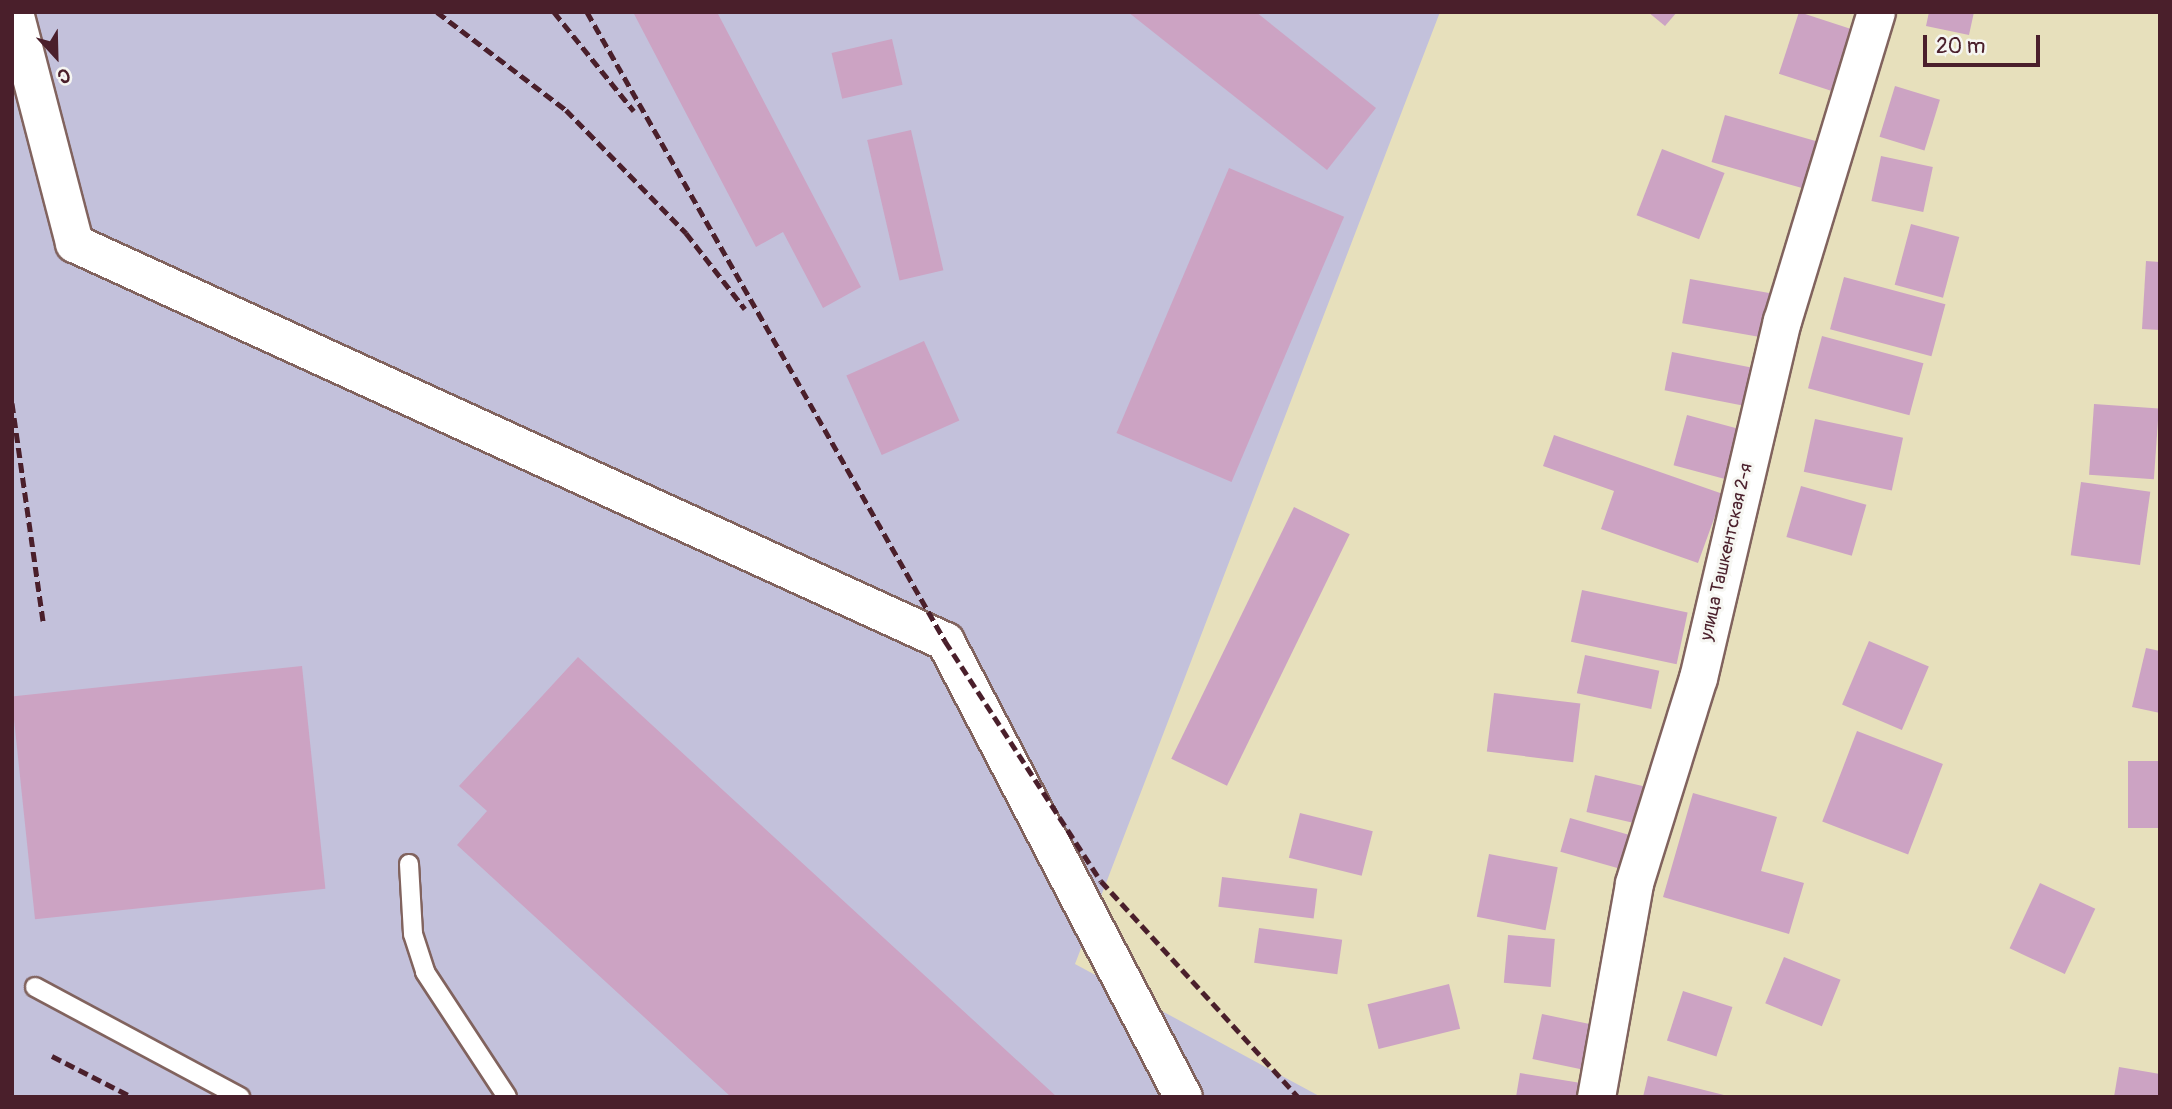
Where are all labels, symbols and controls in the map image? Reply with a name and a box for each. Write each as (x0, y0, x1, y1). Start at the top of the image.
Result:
north arrow (21, 21, 91, 91)
scale bar (1927, 21, 2044, 65)
text: 20 m (1936, 33, 1985, 60)
text: С (54, 62, 74, 89)
street label: улица Ташкентская 2-я (1696, 461, 1758, 643)

